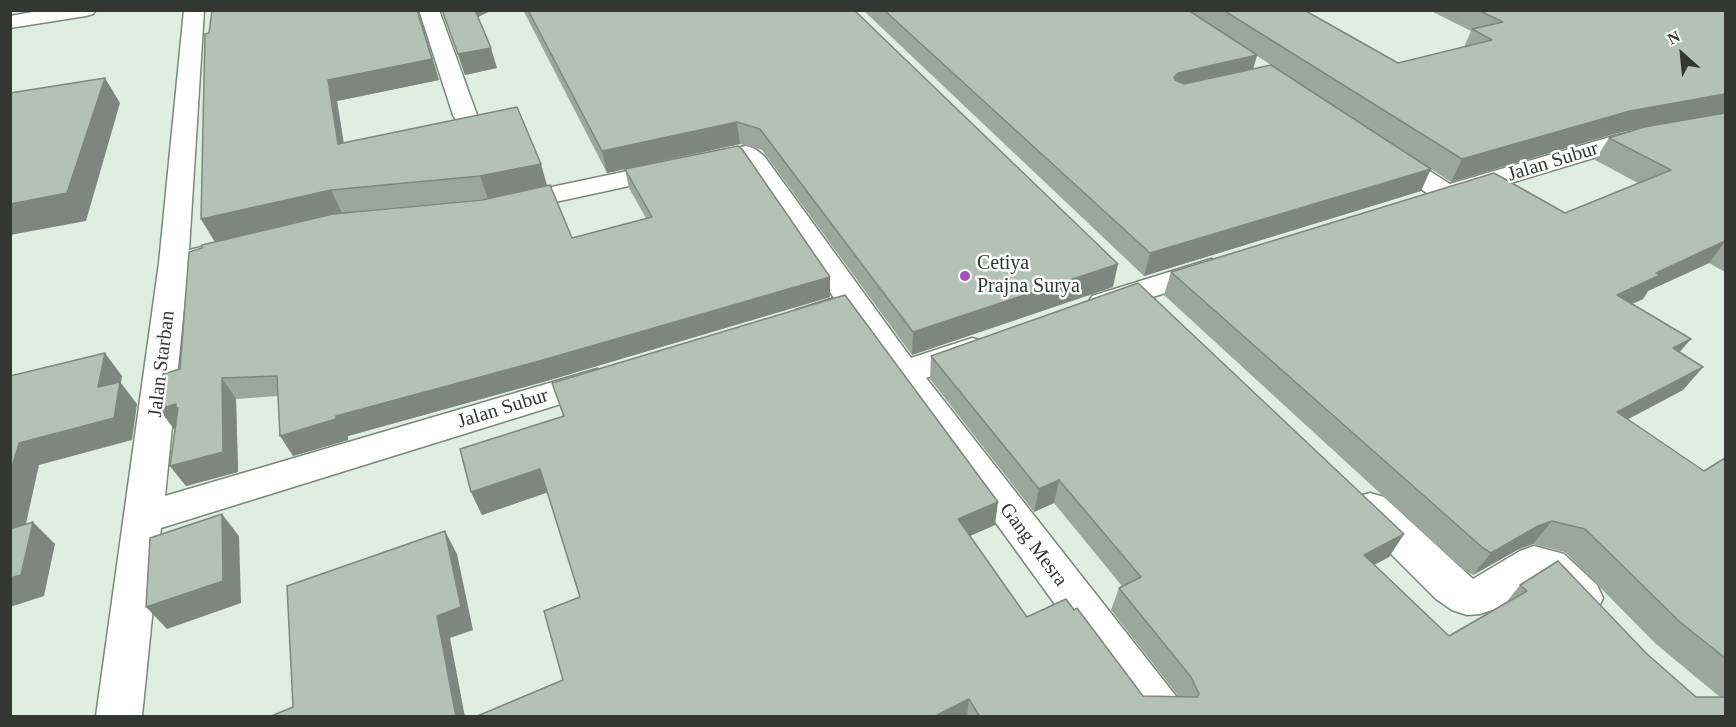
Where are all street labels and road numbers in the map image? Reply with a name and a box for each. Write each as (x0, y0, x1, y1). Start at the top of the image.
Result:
street label: Jalan Subur (1505, 137, 1601, 187)
street label: Jalan Starban (144, 309, 180, 419)
street label: Jalan Subur (455, 384, 551, 434)
street label: Gang Mesra (994, 499, 1072, 591)

